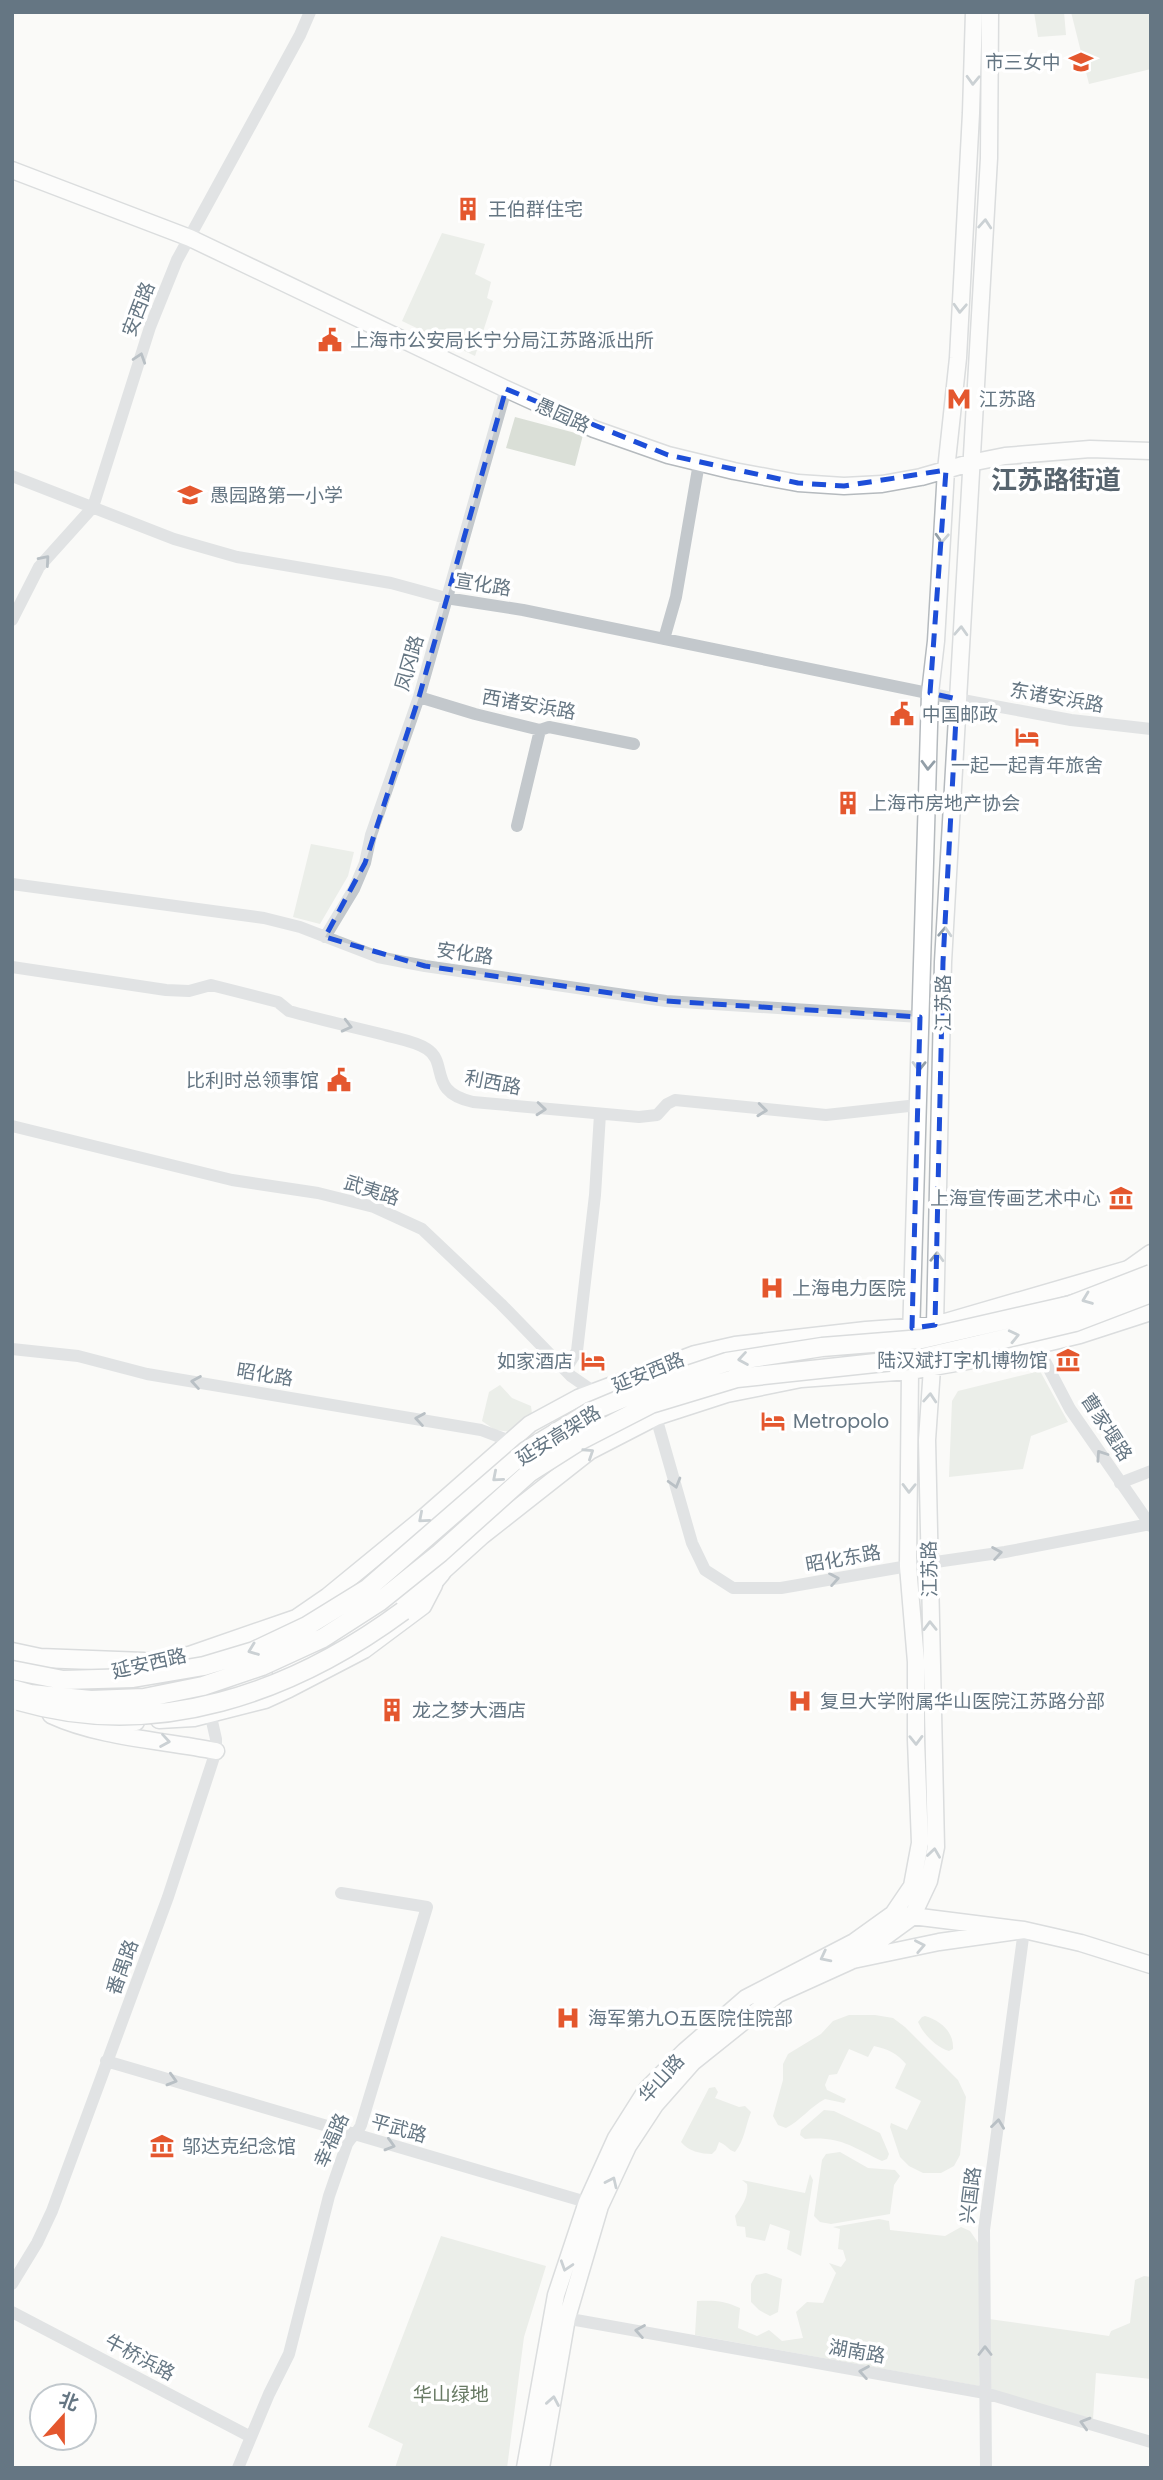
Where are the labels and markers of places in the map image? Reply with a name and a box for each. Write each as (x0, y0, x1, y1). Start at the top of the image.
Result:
school or university icon: 市三女中 (1067, 48, 1095, 76)
place label: 市三女中 (985, 49, 1061, 76)
building icon: 王伯群住宅 (454, 195, 482, 223)
place label: 王伯群住宅 (488, 196, 583, 223)
public building icon: 上海市公安局长宁分局江苏路派出所 (316, 326, 344, 354)
place label: 上海市公安局长宁分局江苏路派出所 (350, 327, 654, 354)
metro station icon: 江苏路 (945, 385, 973, 413)
place label: 江苏路 (979, 386, 1036, 413)
school or university icon: 愚园路第一小学 (176, 481, 204, 509)
place label: 愚园路第一小学 (210, 482, 343, 509)
public building icon: 中国邮政 (888, 700, 916, 728)
place label: 中国邮政 (922, 701, 998, 728)
hotel icon: 一起一起青年旅舍 (1013, 723, 1041, 751)
place label: 一起一起青年旅舍 (951, 752, 1103, 779)
building icon: 上海市房地产协会 (834, 789, 862, 817)
place label: 上海市房地产协会 (868, 790, 1020, 817)
public building icon: 比利时总领事馆 (325, 1066, 353, 1094)
place label: 比利时总领事馆 (186, 1067, 319, 1094)
museum icon: 上海宣传画艺术中心 (1107, 1184, 1135, 1212)
place label: 上海宣传画艺术中心 (930, 1185, 1101, 1212)
hospital icon: 上海电力医院 (758, 1274, 786, 1302)
place label: 上海电力医院 (792, 1275, 906, 1302)
museum icon: 陆汉斌打字机博物馆 (1054, 1346, 1082, 1374)
hotel icon: 如家酒店 (579, 1347, 607, 1375)
place label: 陆汉斌打字机博物馆 (877, 1347, 1048, 1374)
place label: 如家酒店 (497, 1348, 573, 1375)
hotel icon: Metropolo (759, 1407, 787, 1435)
place label: Metropolo (793, 1408, 889, 1435)
hospital icon: 复旦大学附属华山医院江苏路分部 (786, 1687, 814, 1715)
place label: 复旦大学附属华山医院江苏路分部 (820, 1688, 1105, 1715)
building icon: 龙之梦大酒店 (378, 1696, 406, 1724)
place label: 龙之梦大酒店 (412, 1697, 526, 1724)
hospital icon: 海军第九O五医院住院部 (554, 2004, 582, 2032)
place label: 海军第九O五医院住院部 (588, 2005, 793, 2032)
museum icon: 邬达克纪念馆 (148, 2132, 176, 2160)
place label: 邬达克纪念馆 (182, 2133, 296, 2160)

